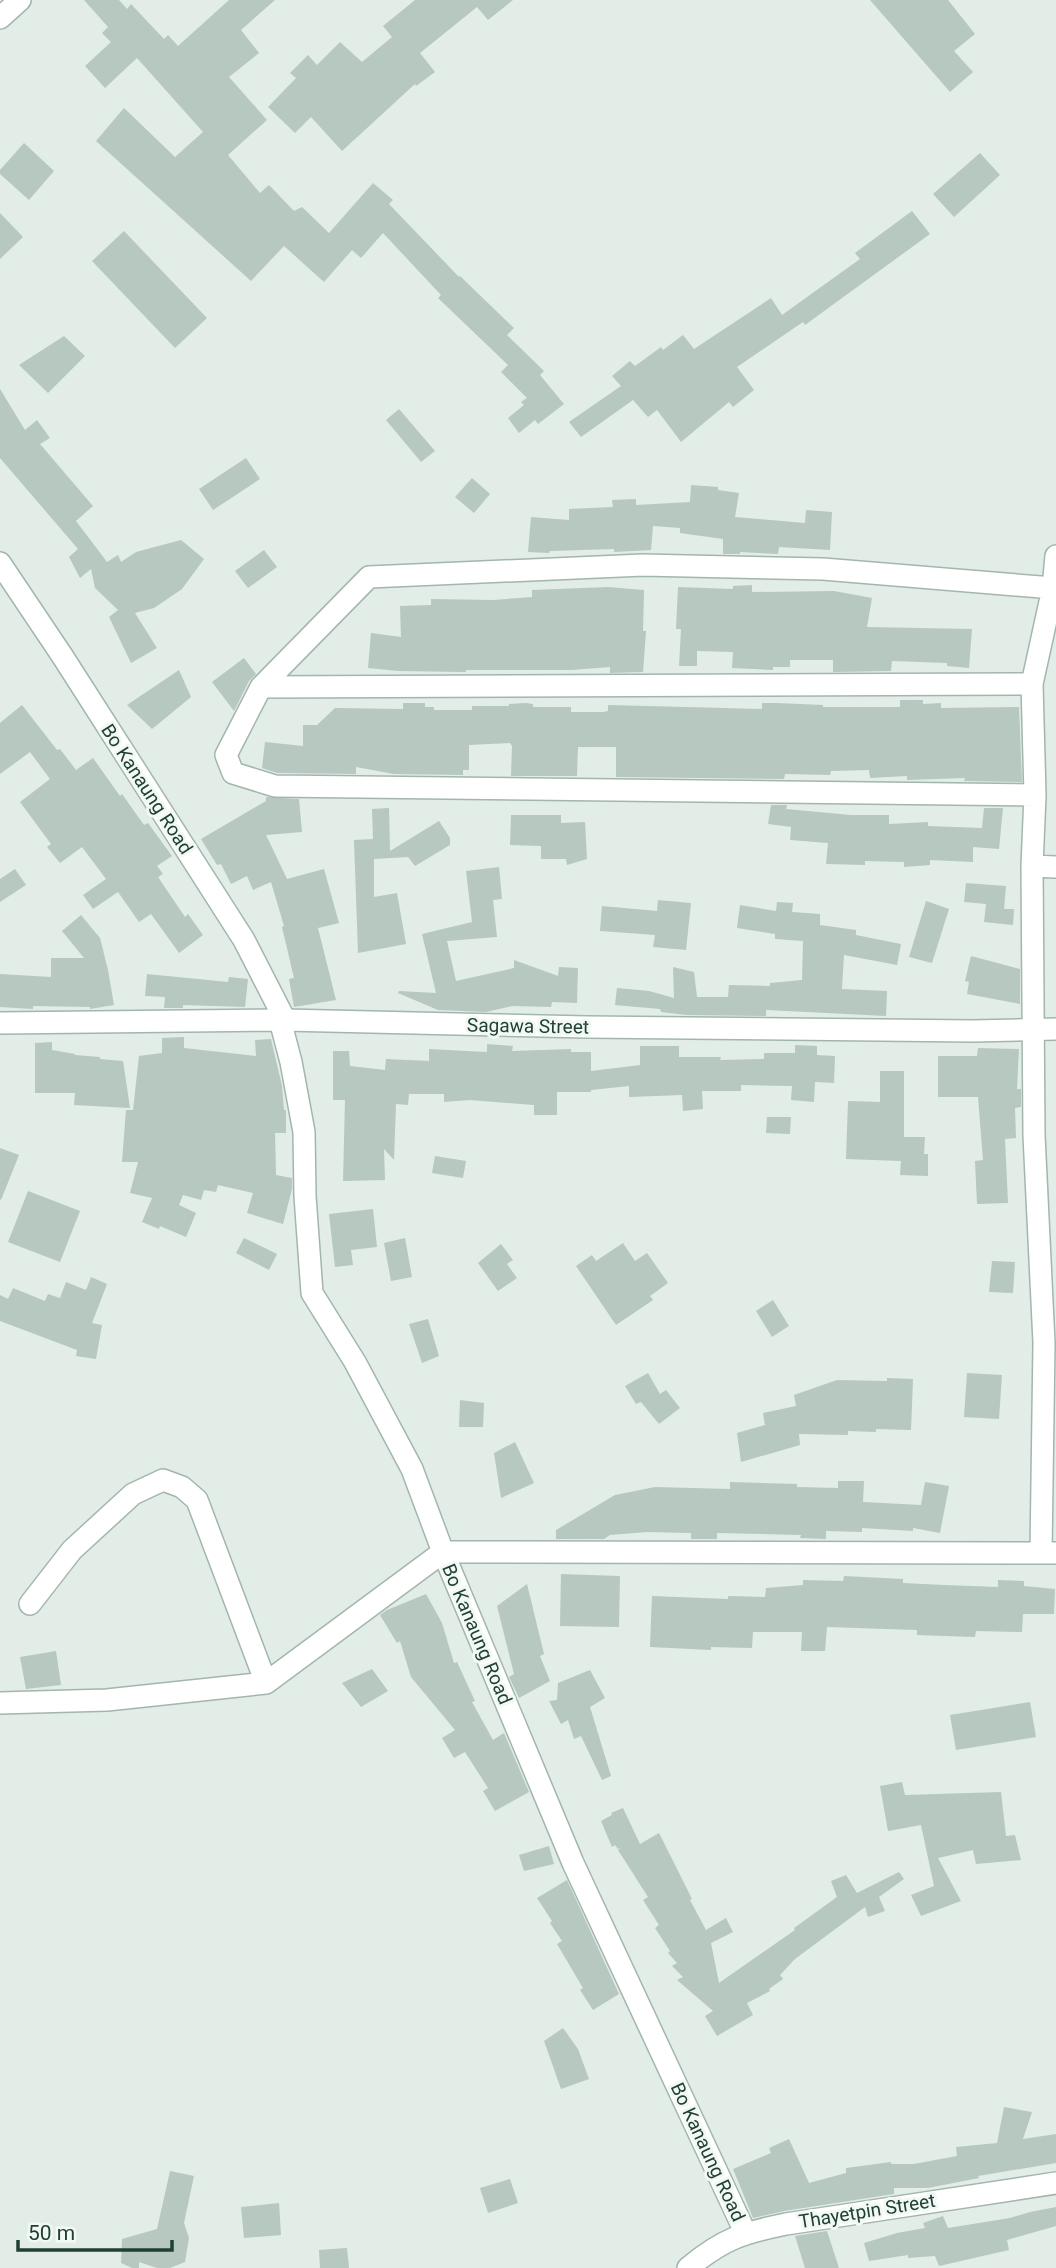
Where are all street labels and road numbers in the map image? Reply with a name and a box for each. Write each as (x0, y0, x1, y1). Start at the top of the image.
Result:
street label: Bo Kanaung Road (96, 720, 198, 858)
street label: Sagawa Street (467, 1013, 589, 1039)
street label: Bo Kanaung Road (437, 1560, 517, 1708)
street label: Bo Kanaung Road (666, 2079, 750, 2225)
street label: Thayetpin Street (797, 2189, 937, 2233)

